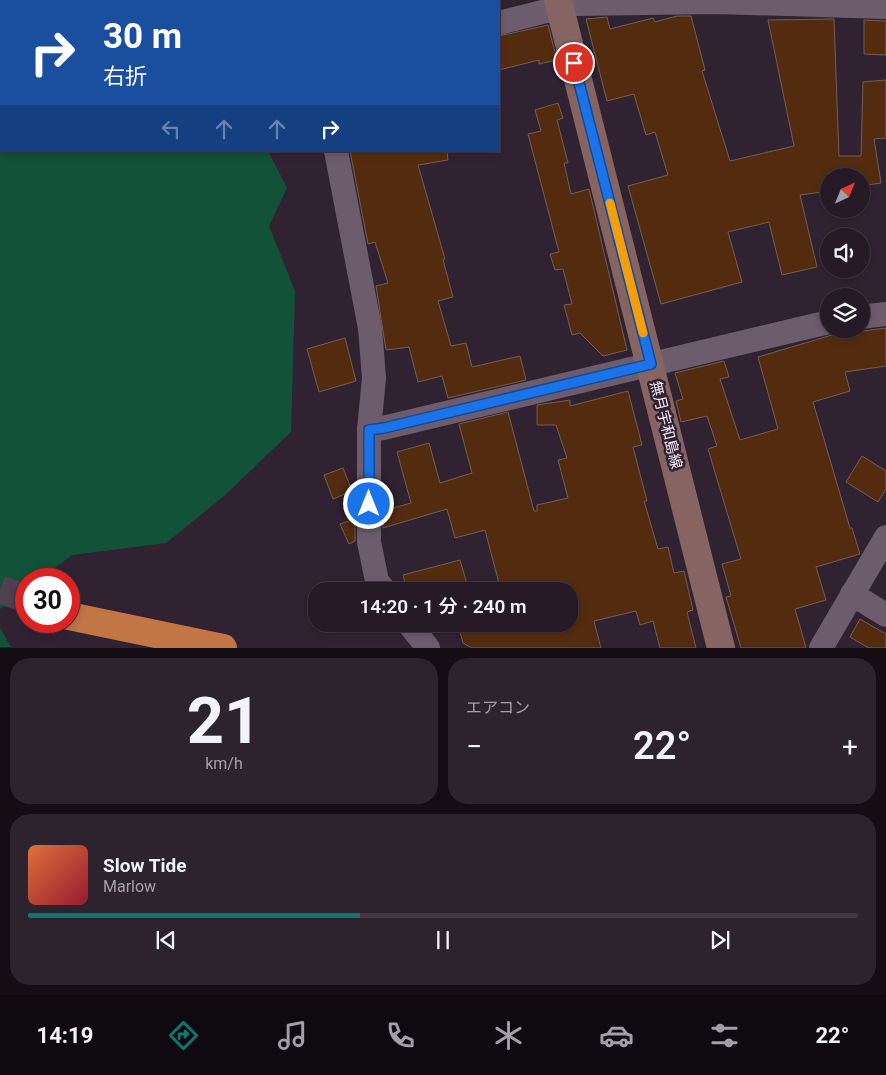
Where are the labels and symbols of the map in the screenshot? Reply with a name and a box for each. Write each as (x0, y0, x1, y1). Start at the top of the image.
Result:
pin (553, 42, 595, 84)
north arrow (820, 168, 870, 218)
street label: 無月宇和島線 (646, 379, 686, 471)
position arrow (342, 477, 394, 529)
speed limit sign: 30 (15, 568, 80, 633)

